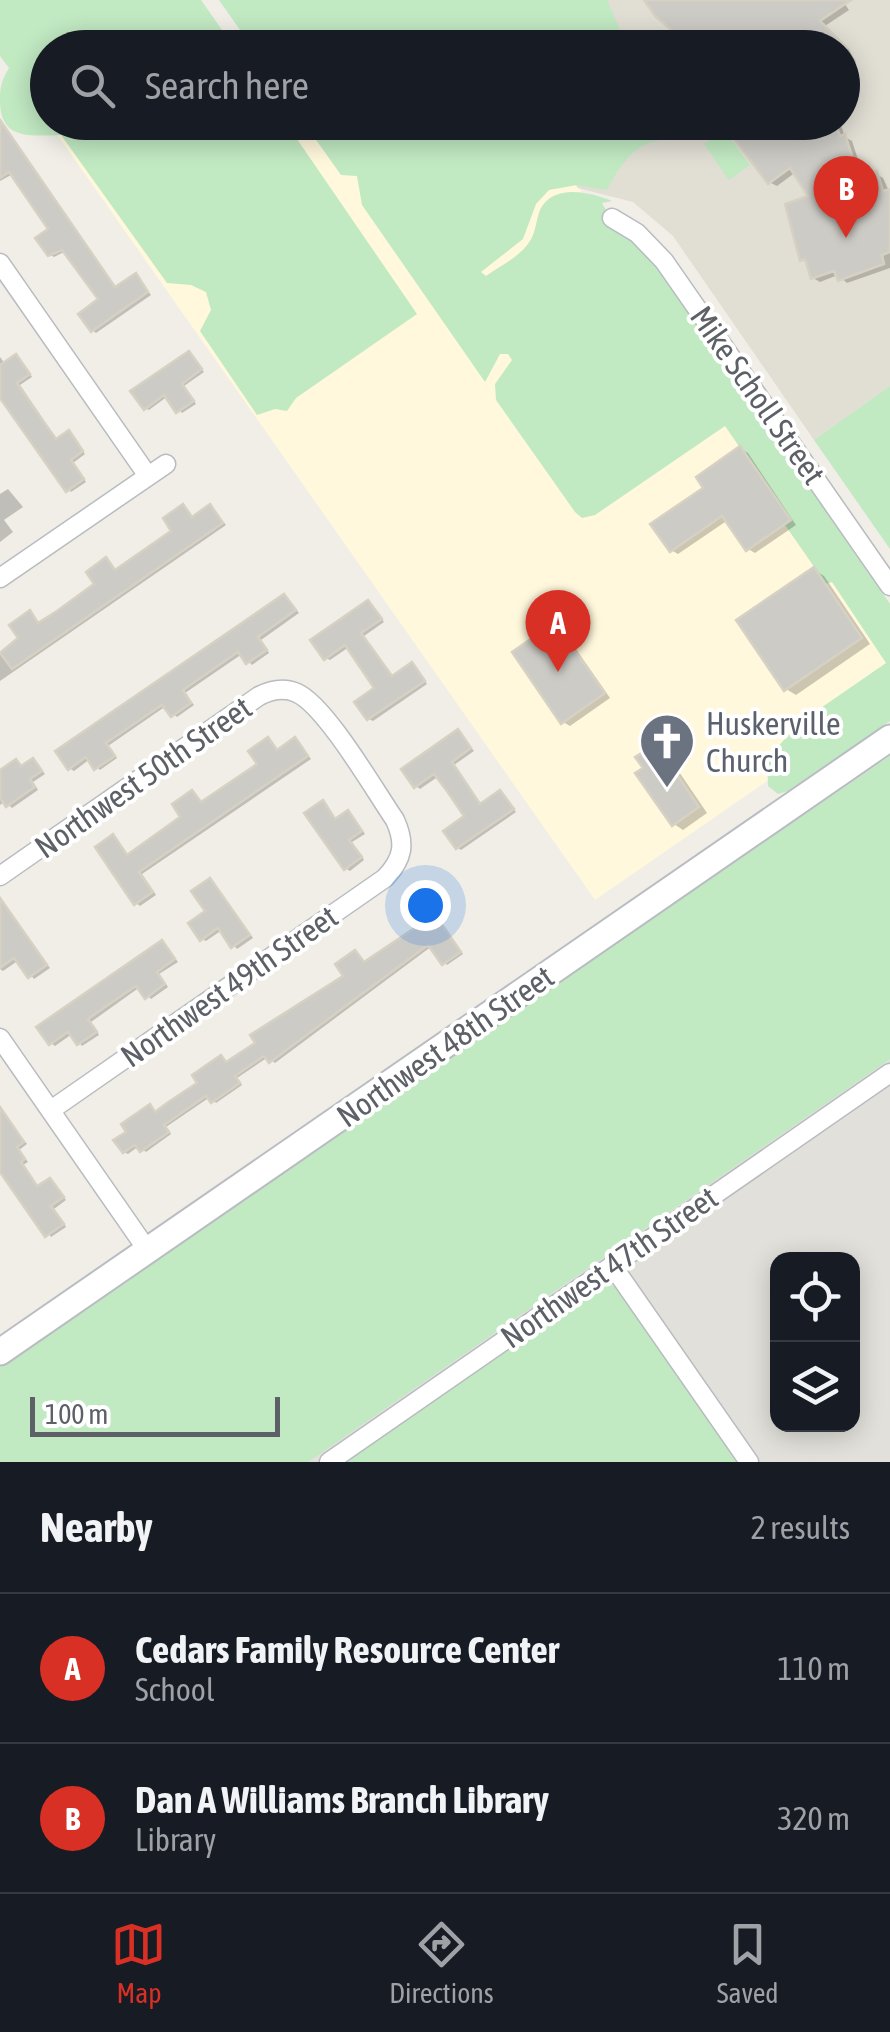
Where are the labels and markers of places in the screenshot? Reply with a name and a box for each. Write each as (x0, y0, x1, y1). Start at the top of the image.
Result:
pin: B (814, 156, 878, 238)
pin: A (526, 590, 590, 672)
place label: Huskerville Church (706, 705, 840, 779)
church icon: Huskerville Church (637, 711, 697, 790)

